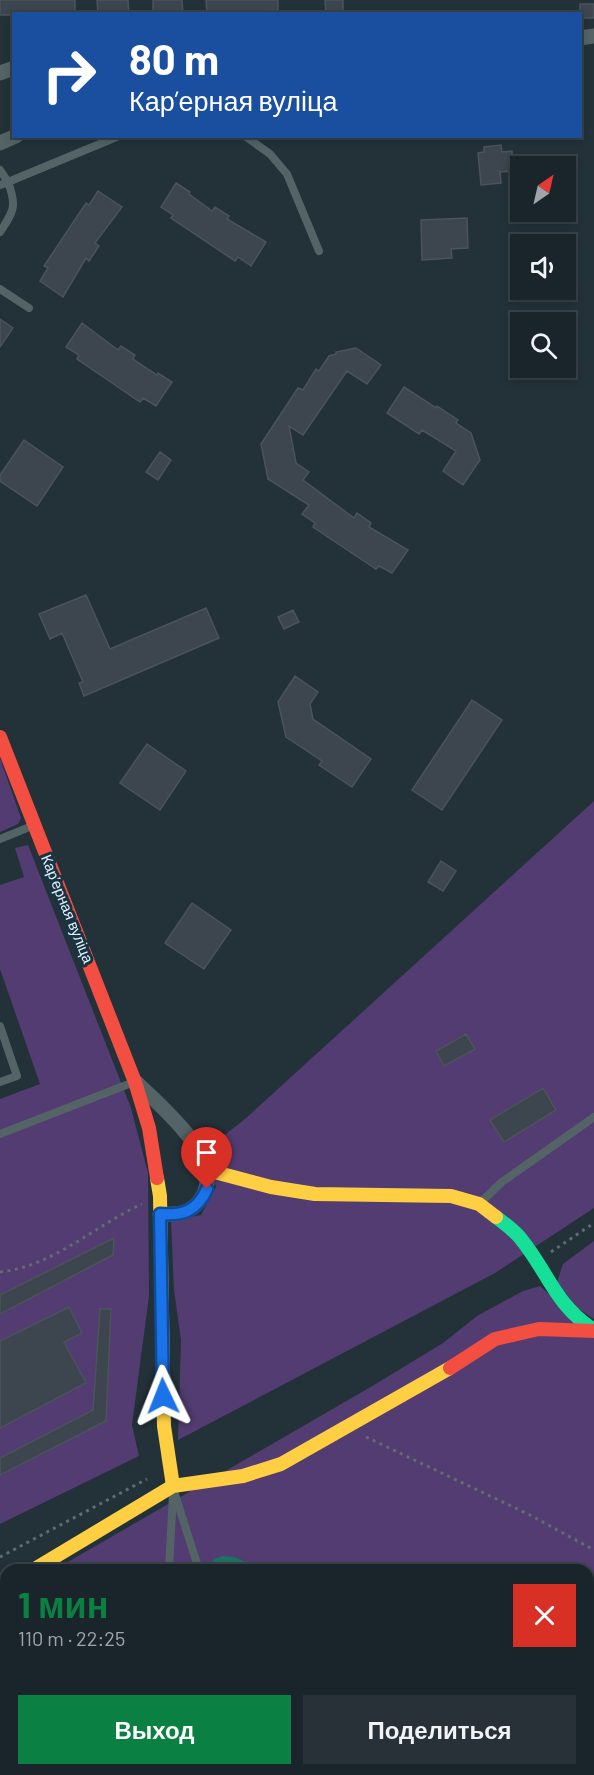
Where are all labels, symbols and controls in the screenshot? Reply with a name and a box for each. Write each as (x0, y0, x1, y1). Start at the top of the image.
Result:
text: 80 m (129, 33, 219, 83)
icon: right (30, 36, 108, 114)
text: Карʼерная вуліца (129, 84, 337, 116)
north arrow (510, 156, 576, 222)
map controls (510, 156, 576, 378)
button: sound (510, 234, 576, 300)
button: search (510, 312, 576, 378)
street label: Карʼерная вуліца (38, 852, 98, 966)
pin (181, 1127, 232, 1189)
icon: arrive (190, 1136, 223, 1169)
position arrow (131, 1364, 195, 1428)
text: 1 мин (18, 1582, 108, 1625)
button: close (513, 1584, 576, 1647)
text: 110 m · 22:25 (18, 1626, 125, 1650)
button: Выход (18, 1695, 291, 1764)
button: Поделиться (303, 1695, 576, 1764)

